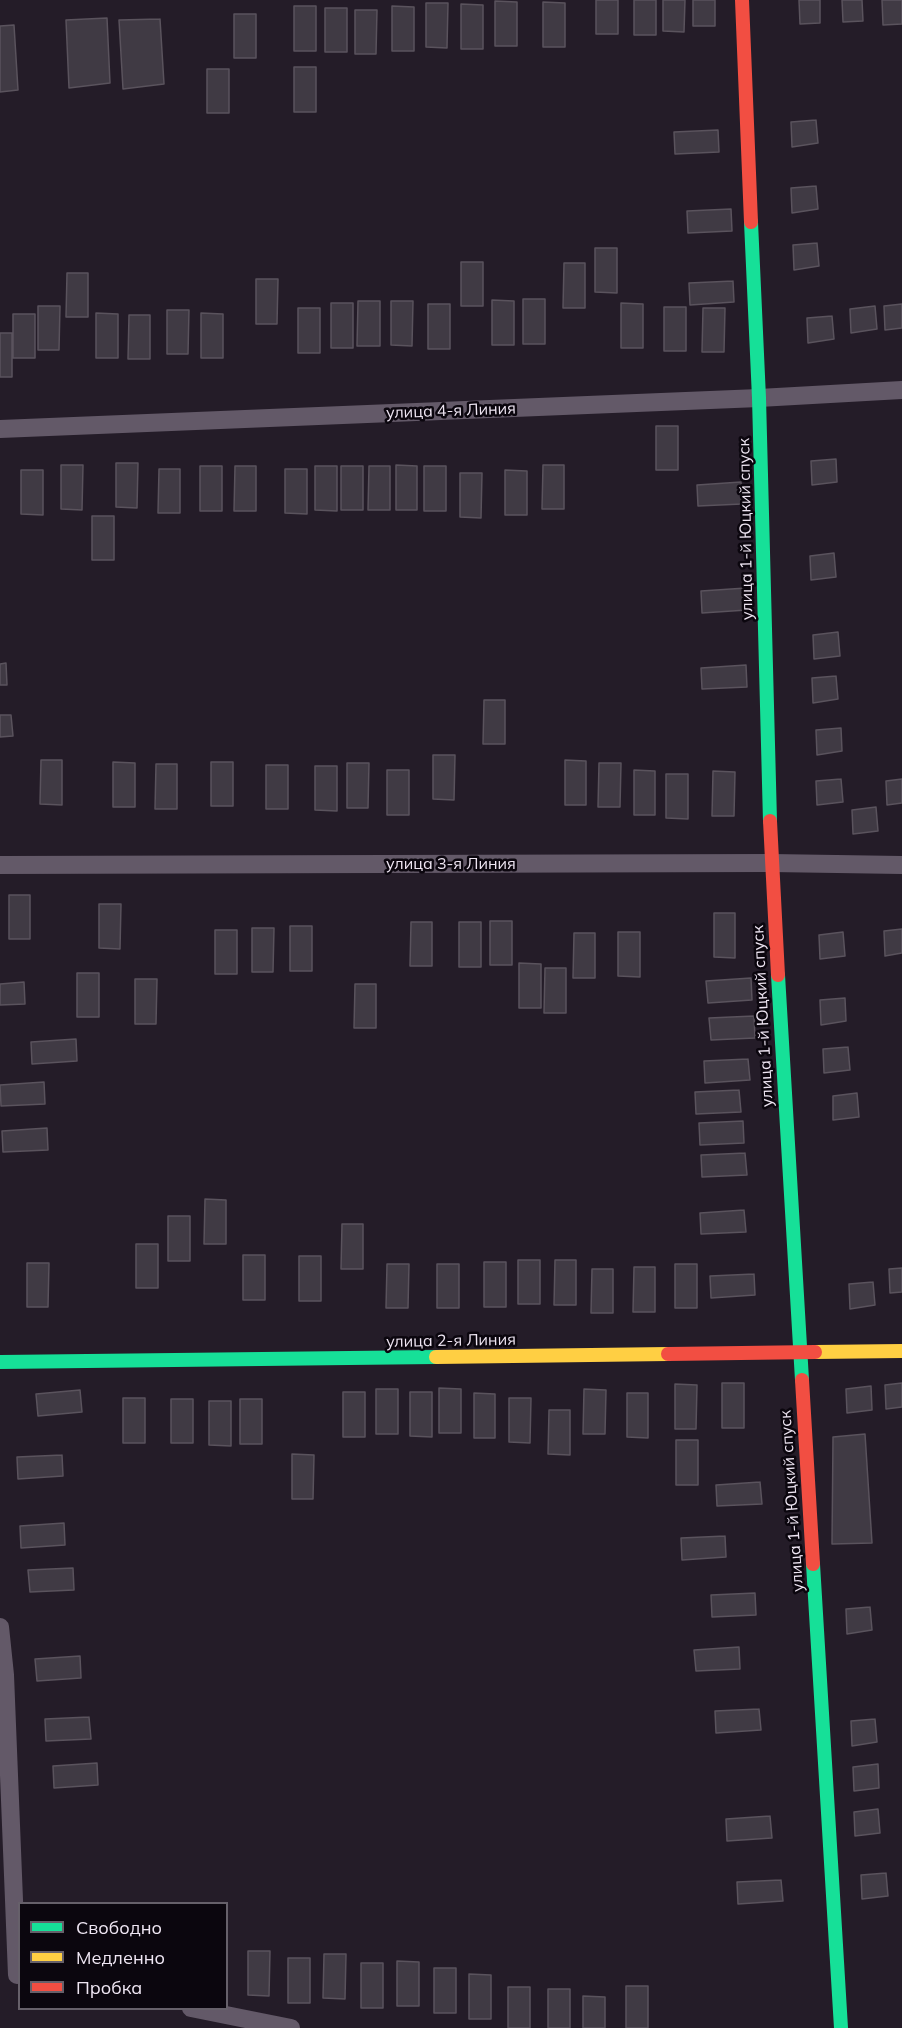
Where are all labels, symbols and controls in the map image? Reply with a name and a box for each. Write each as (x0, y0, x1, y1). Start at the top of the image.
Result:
street label: улица 4-я Линия (386, 399, 516, 423)
street label: улица 1-й Юцкий спуск (735, 438, 757, 620)
street label: улица 3-я Линия (386, 854, 516, 874)
street label: улица 1-й Юцкий спуск (749, 925, 777, 1107)
street label: улица 2-я Линия (386, 1330, 516, 1352)
street label: улица 1-й Юцкий спуск (776, 1410, 808, 1592)
legend (18, 1902, 228, 2010)
text: Свободно (76, 1916, 162, 1939)
text: Медленно (76, 1946, 165, 1969)
text: Пробка (76, 1976, 142, 1999)

